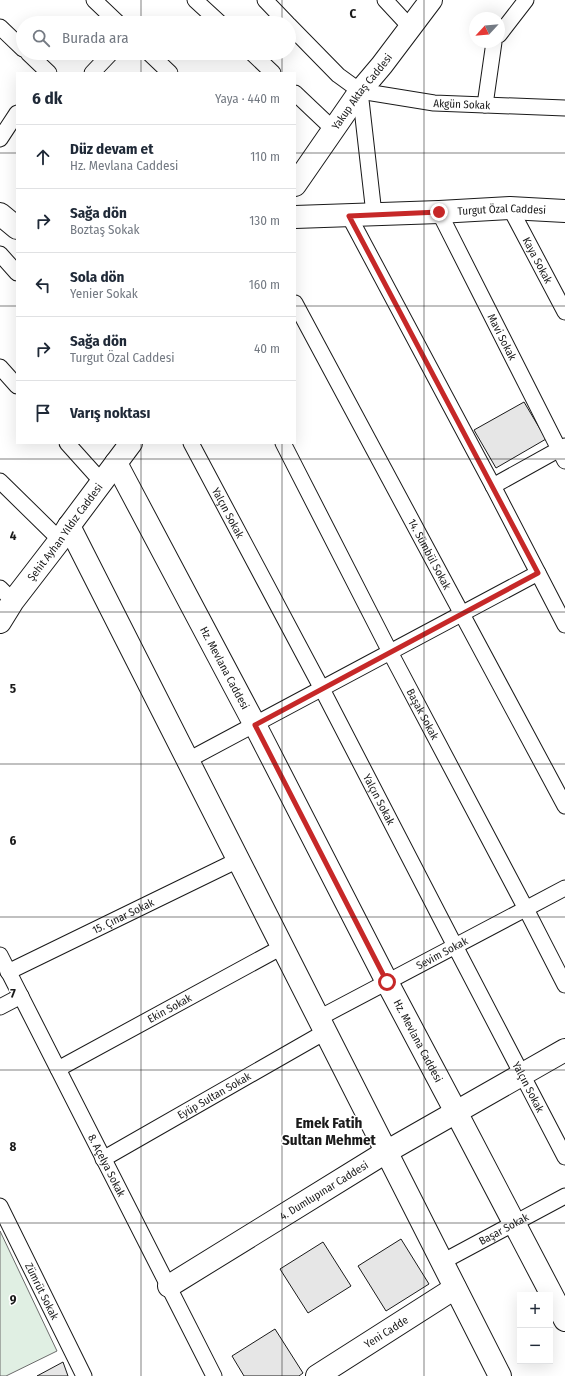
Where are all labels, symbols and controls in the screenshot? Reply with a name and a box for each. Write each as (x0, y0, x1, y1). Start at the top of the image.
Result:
text: C (350, 6, 357, 21)
north arrow (469, 12, 505, 48)
search box (16, 16, 296, 60)
icon: search (30, 27, 52, 49)
text: Burada ara (62, 29, 129, 47)
street label: Yakup Aktaş Caddesi (329, 51, 395, 132)
text: 6 dk (32, 88, 62, 109)
text: Yaya · 440 m (215, 91, 280, 106)
street label: Akgün Sokak (433, 96, 491, 112)
text: Düz devam et (70, 140, 153, 158)
icon: ahead (32, 146, 54, 168)
text: 110 m (250, 149, 280, 164)
text: Hz. Mevlana Caddesi (70, 158, 178, 173)
street label: Turgut Özal Caddesi (457, 201, 547, 217)
route end (430, 203, 448, 221)
text: Sağa dön (70, 204, 127, 222)
icon: right (32, 210, 54, 232)
text: 130 m (249, 213, 280, 228)
text: Boztaş Sokak (70, 222, 140, 237)
street label: Kaya Sokak (520, 235, 556, 286)
text: Sola dön (70, 268, 124, 286)
icon: left (32, 274, 54, 296)
text: 160 m (249, 277, 280, 292)
text: Yenier Sokak (70, 286, 138, 301)
street label: Mavi Sokak (485, 312, 520, 363)
text: Sağa dön (70, 332, 127, 350)
icon: right (32, 338, 54, 360)
text: 40 m (254, 341, 280, 356)
text: Turgut Özal Caddesi (70, 350, 175, 365)
icon: arrive (32, 402, 54, 424)
text: Varış noktası (70, 404, 150, 422)
street label: Şehit Ayhan Yıldız Caddesi (25, 481, 105, 583)
street label: Yalçın Sokak (209, 485, 247, 541)
street label: 14. Sümbül Sokak (406, 517, 454, 592)
text: 4 (10, 528, 17, 543)
street label: Hz. Mevlana Caddesi (197, 624, 252, 712)
text: 5 (10, 681, 16, 696)
street label: Başak Sokak (404, 686, 442, 743)
street label: Yalçın Sokak (361, 772, 398, 828)
text: 6 (10, 833, 17, 848)
street label: 15. Çınar Sokak (90, 895, 157, 936)
street label: Sevim Sokak (414, 934, 471, 972)
route start (378, 973, 396, 991)
text: 7 (10, 986, 16, 1001)
street label: Ekin Sokak (145, 991, 195, 1026)
street label: Hz. Mevlana Caddesi (391, 997, 446, 1084)
street label: Yalçın Sokak (510, 1059, 547, 1115)
street label: Eyüp Sultan Sokak (175, 1069, 254, 1122)
district label: Emek Fatih Sultan Mehmet (282, 1114, 377, 1149)
street label: 8. Açelya Sokak (86, 1132, 129, 1200)
text: 8 (10, 1139, 17, 1154)
street label: 4. Dumlupınar Caddesi (277, 1158, 371, 1223)
street label: Başar Sokak (477, 1210, 532, 1248)
street label: Zümrüt Sokak (23, 1261, 62, 1323)
text: 9 (10, 1292, 17, 1307)
map controls (517, 1292, 553, 1364)
button: + (517, 1292, 553, 1328)
street label: Yeni Cadde (362, 1313, 411, 1351)
button: − (517, 1328, 553, 1364)

